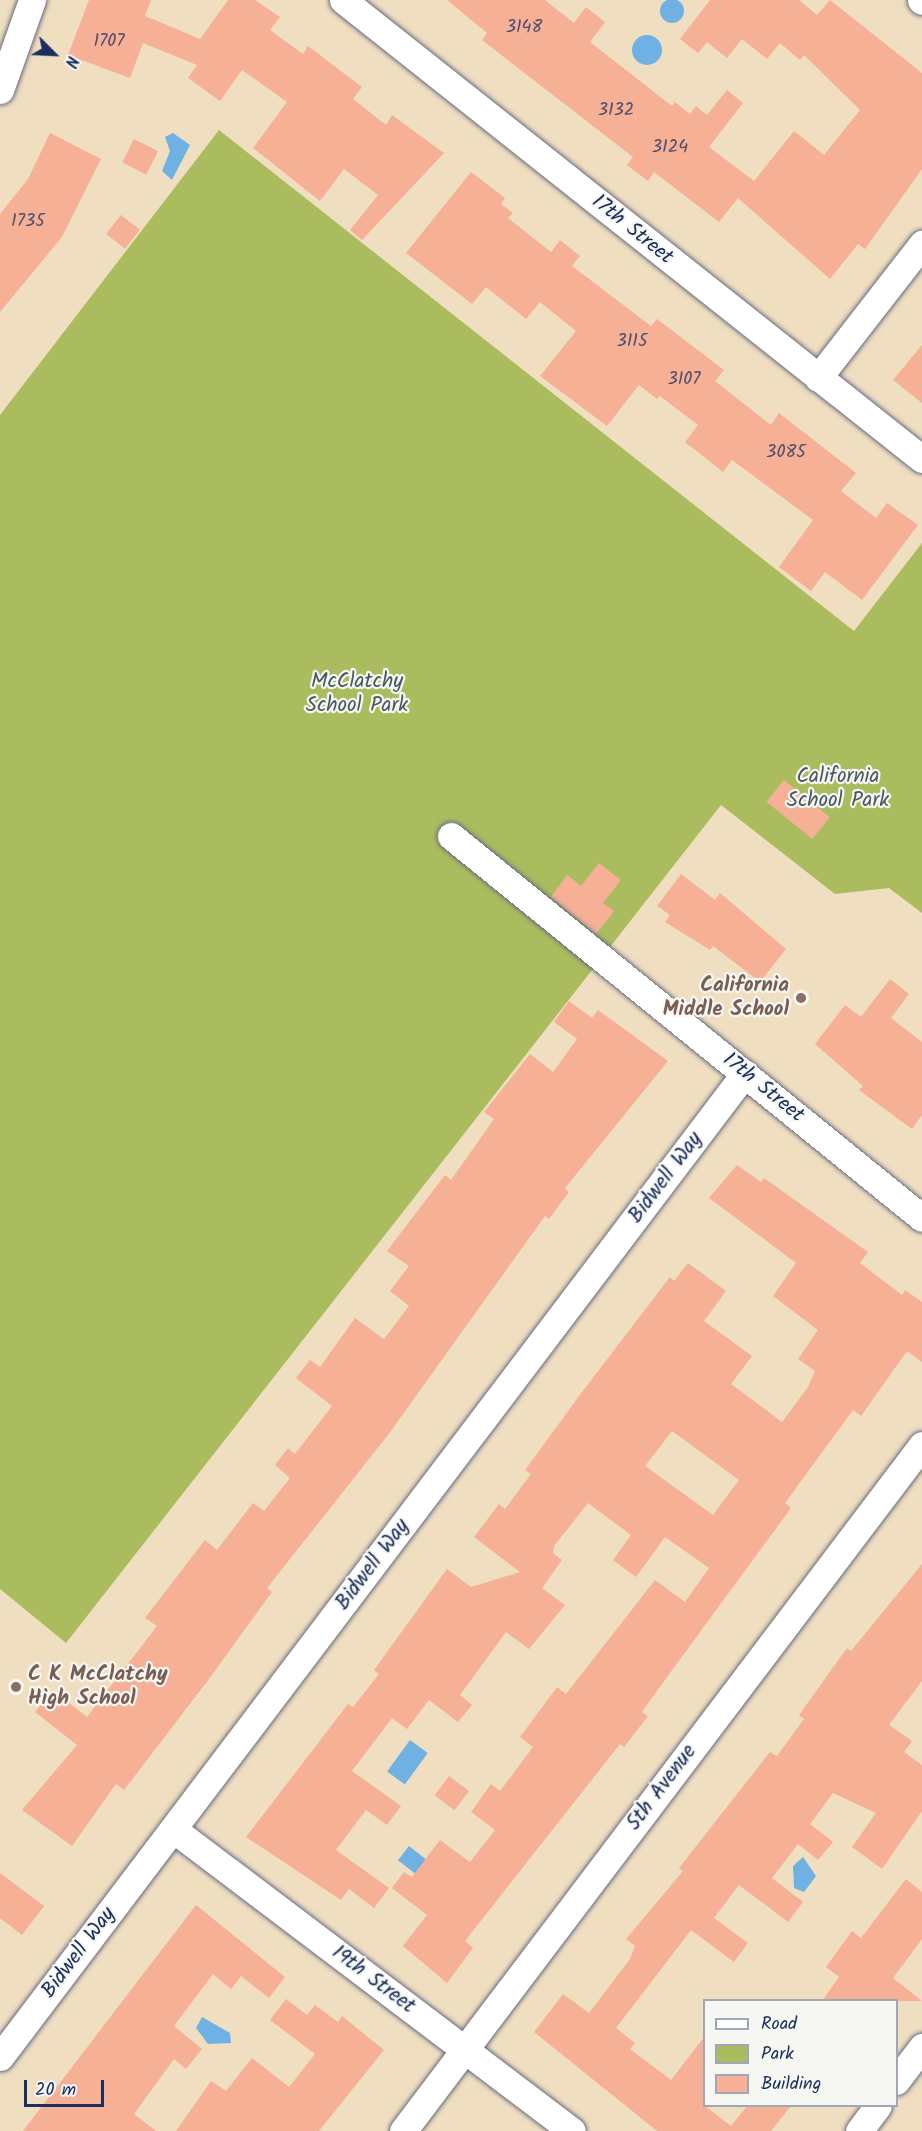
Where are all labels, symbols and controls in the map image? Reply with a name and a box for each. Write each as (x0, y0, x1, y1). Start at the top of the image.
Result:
house number: 3148 (506, 17, 542, 39)
north arrow (24, 24, 84, 84)
house number: 1707 (93, 31, 125, 53)
text: N (57, 52, 84, 71)
house number: 3132 (598, 100, 634, 122)
house number: 3124 (652, 137, 688, 159)
street label: 17th Street (586, 190, 678, 270)
house number: 1735 (11, 211, 45, 233)
house number: 3115 (616, 331, 648, 353)
house number: 3107 (667, 369, 701, 391)
house number: 3085 (766, 442, 806, 464)
park label: McClatchy School Park (306, 669, 408, 719)
park label: California School Park (787, 764, 889, 814)
place label: California Middle School (663, 973, 789, 1023)
marker: California Middle School (794, 991, 808, 1005)
street label: 17th Street (717, 1048, 809, 1128)
street label: Bidwell Way (624, 1128, 708, 1228)
street label: Bidwell Way (331, 1515, 415, 1615)
place label: C K McClatchy High School (28, 1662, 168, 1712)
marker: C K McClatchy High School (9, 1680, 23, 1694)
street label: 5th Avenue (622, 1740, 702, 1836)
street label: Bidwell Way (37, 1903, 121, 2003)
street label: 19th Street (326, 1940, 420, 2020)
legend (703, 1999, 898, 2107)
text: Road (761, 2010, 797, 2039)
text: Park (761, 2040, 794, 2069)
scale bar (27, 2068, 106, 2106)
text: Building (761, 2070, 821, 2099)
text: 20 m (35, 2076, 76, 2105)

